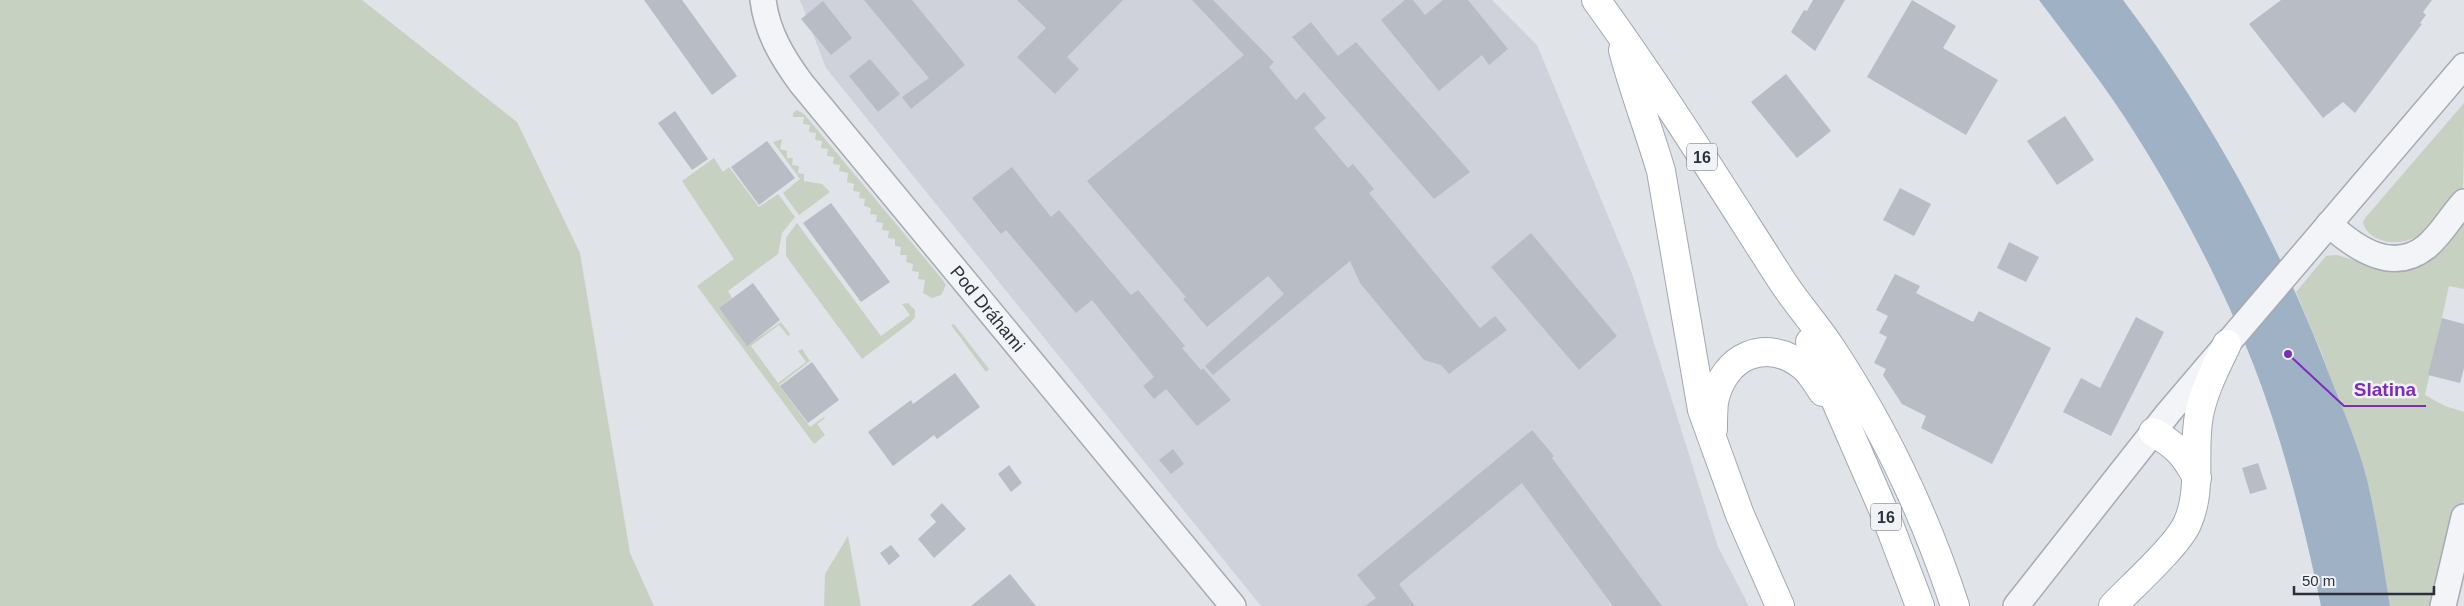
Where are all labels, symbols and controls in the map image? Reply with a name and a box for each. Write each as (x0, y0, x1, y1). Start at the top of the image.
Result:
road number: 16 (1687, 144, 1717, 170)
street label: Pod Dráhami (946, 262, 1029, 356)
callout: Slatina (2344, 372, 2426, 406)
text: Slatina (2354, 379, 2417, 400)
road number: 16 (1871, 504, 1901, 530)
scale bar (2294, 564, 2434, 596)
text: 50 m (2302, 572, 2335, 589)

